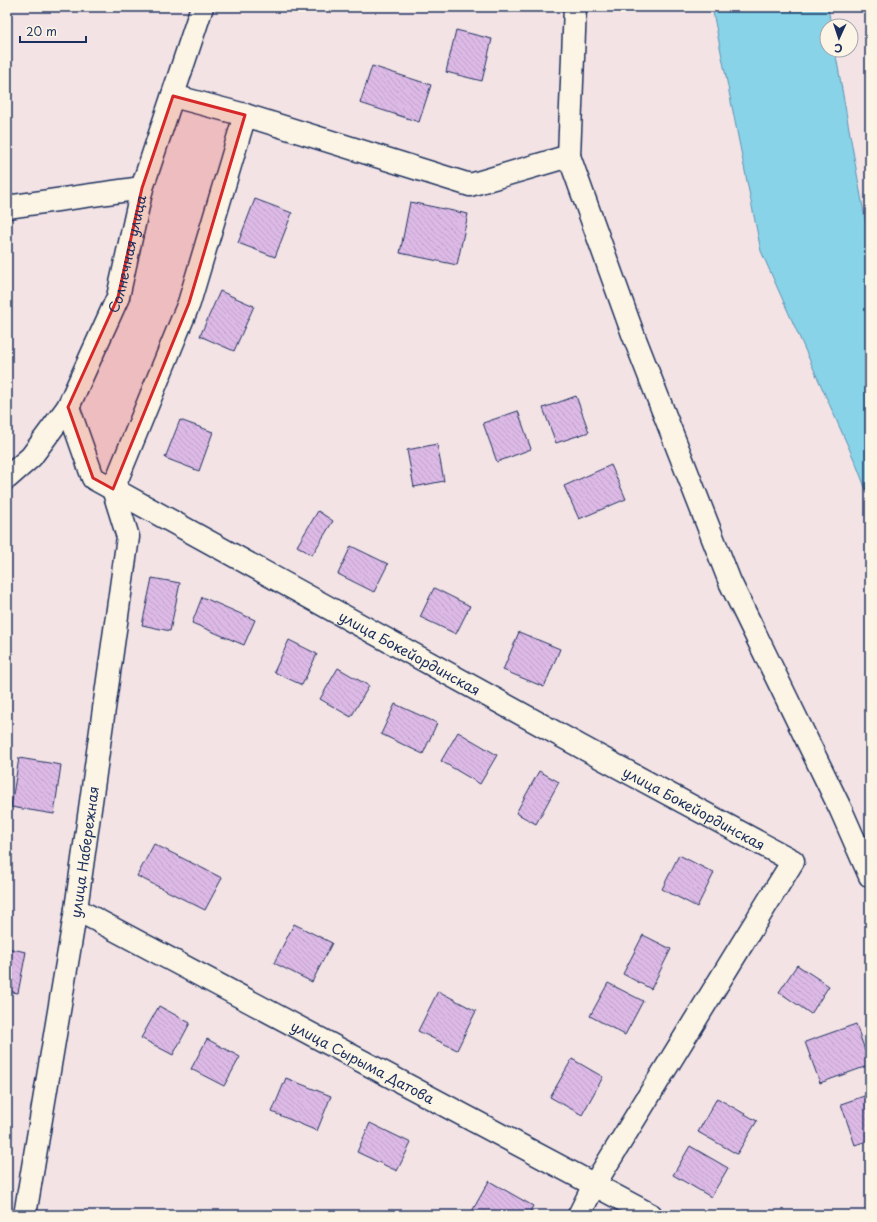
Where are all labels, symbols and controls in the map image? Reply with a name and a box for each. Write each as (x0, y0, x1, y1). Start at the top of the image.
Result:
scale bar (20, 18, 86, 44)
north arrow (819, 18, 859, 58)
text: 20 m (26, 22, 57, 40)
text: С (834, 40, 843, 57)
street label: Солнечная улица (102, 193, 151, 316)
street label: улица Бокейординская (335, 605, 485, 700)
street label: улица Бокейординская (619, 761, 769, 855)
street label: улица Набережная (64, 785, 104, 919)
street label: улица Сырыма Датова (287, 1015, 439, 1109)

